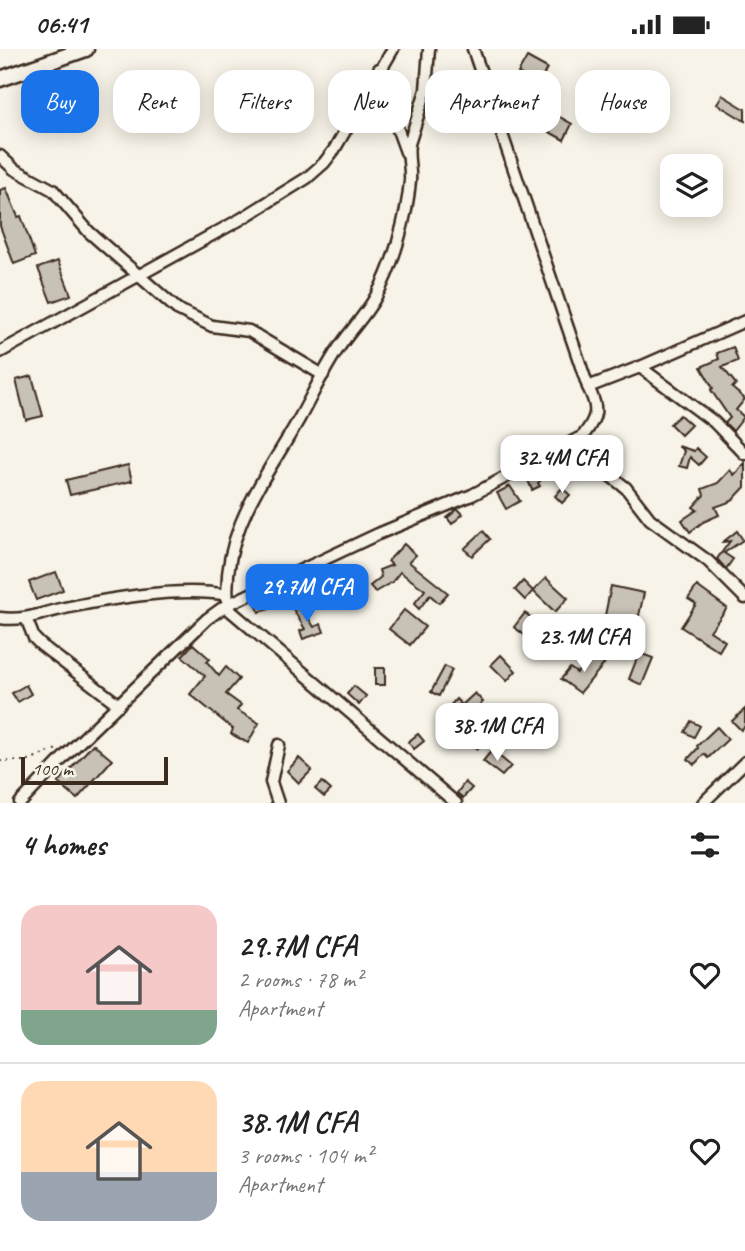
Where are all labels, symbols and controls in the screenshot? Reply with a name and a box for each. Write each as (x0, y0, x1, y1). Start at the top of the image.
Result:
text: 06:41 (35, 8, 88, 41)
chip: Buy (21, 70, 99, 133)
chip: Rent (113, 70, 200, 133)
chip: Filters (214, 70, 314, 133)
chip: New (328, 70, 411, 133)
chip: Apartment (425, 70, 561, 133)
chip: House (575, 70, 670, 133)
map controls (660, 154, 723, 217)
button: layers (660, 154, 723, 217)
pin: 32.4M CFA (482, 435, 642, 495)
text: 32.4M CFA (516, 443, 608, 472)
pin: 29.7M CFA (227, 565, 387, 624)
text: 29.7M CFA (262, 572, 352, 601)
pin: 23.1M CFA (504, 615, 664, 674)
text: 23.1M CFA (538, 622, 630, 651)
pin: 38.1M CFA (417, 703, 577, 763)
text: 38.1M CFA (451, 711, 543, 740)
scale bar (21, 754, 168, 786)
text: 100 m (32, 757, 73, 781)
text: 4 homes (21, 826, 106, 864)
icon: filters (686, 826, 724, 864)
text: 29.7M CFA (238, 927, 357, 965)
icon: home (77, 933, 161, 1017)
icon: heart (686, 956, 724, 994)
text: 2 rooms · 78 m² (238, 965, 362, 994)
text: Apartment (238, 994, 323, 1023)
text: 38.1M CFA (238, 1103, 357, 1141)
icon: home (77, 1109, 161, 1193)
icon: heart (686, 1132, 724, 1170)
text: 3 rooms · 104 m² (238, 1141, 373, 1170)
text: Apartment (238, 1170, 323, 1199)

